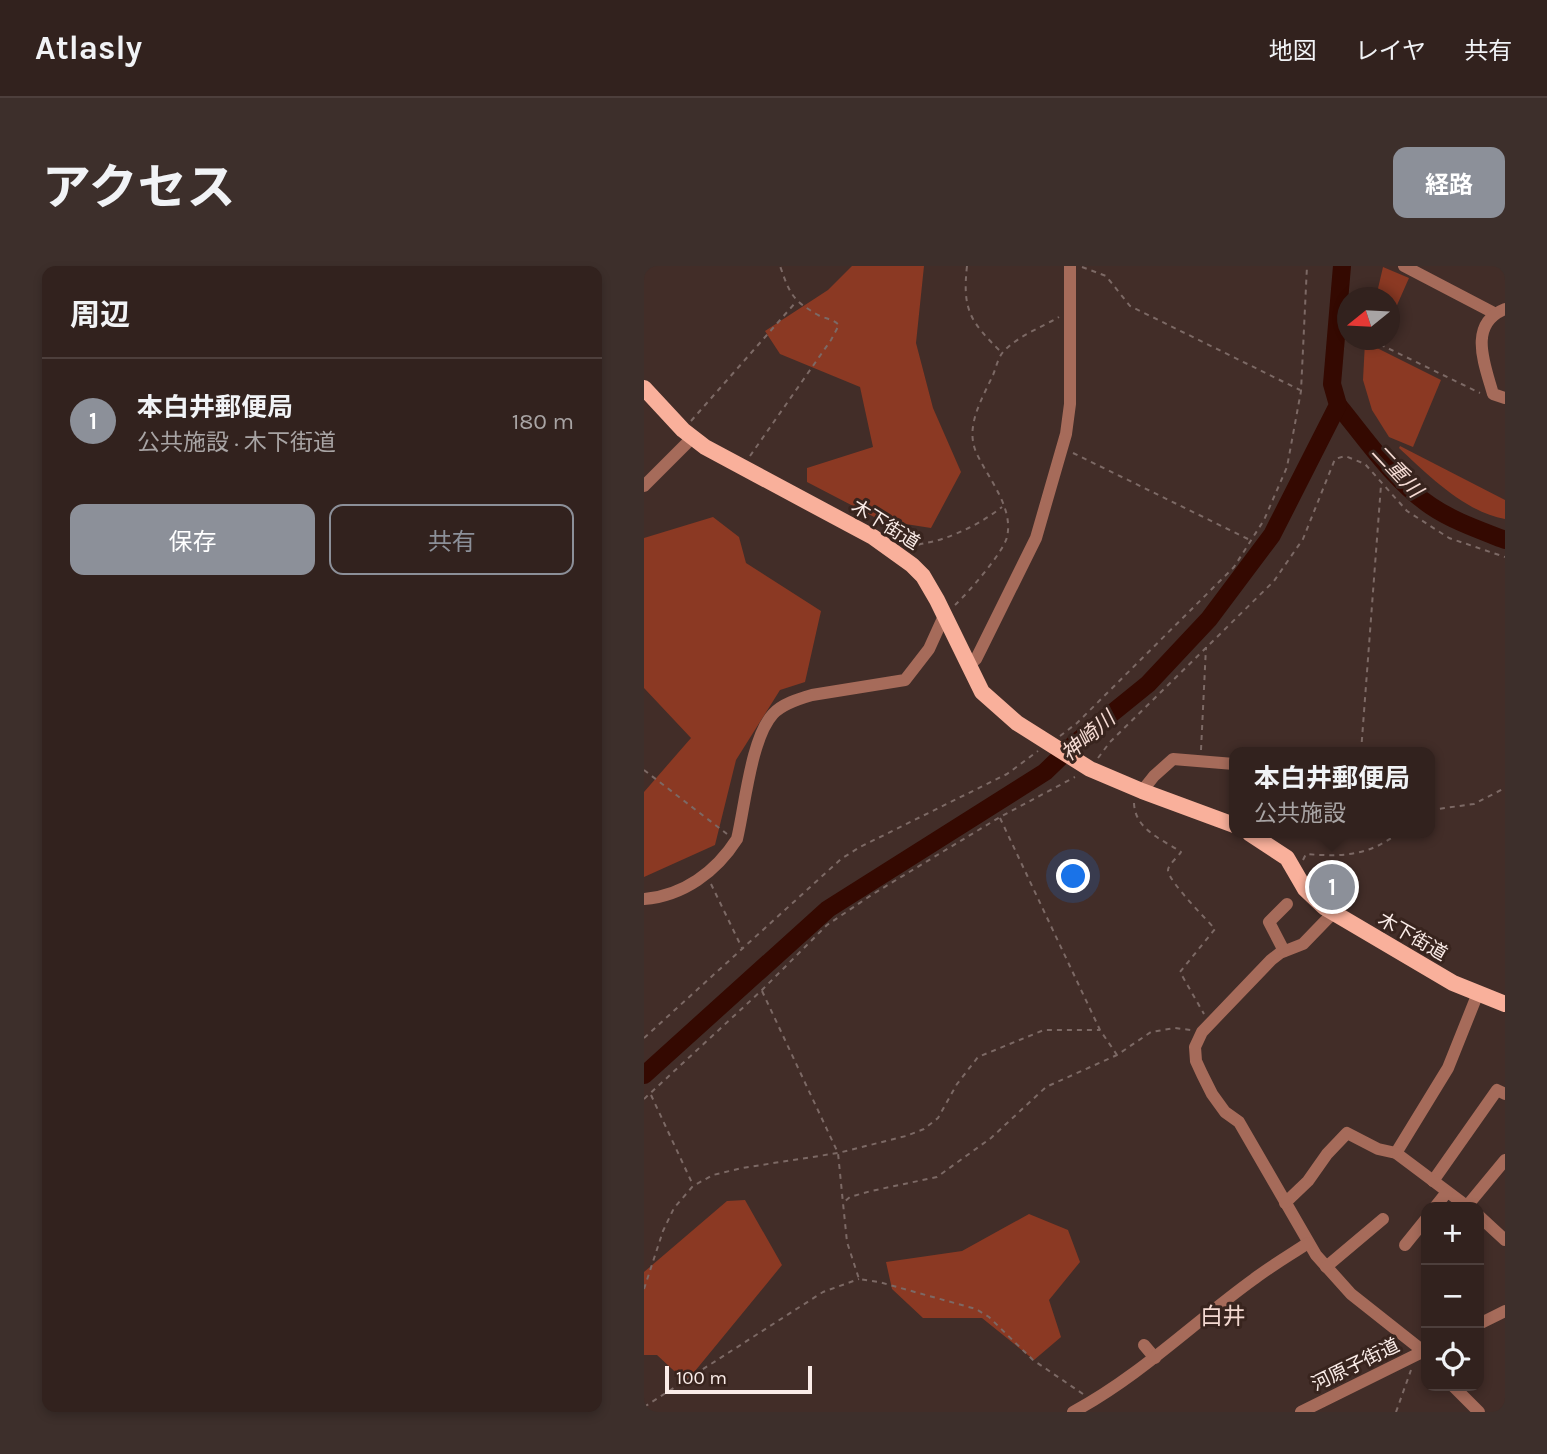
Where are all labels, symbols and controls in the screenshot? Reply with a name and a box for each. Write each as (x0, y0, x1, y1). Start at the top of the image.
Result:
text: Atlasly (35, 29, 142, 67)
text: 地図 (1269, 37, 1317, 65)
text: レイヤ (1355, 37, 1426, 65)
text: 共有 (1464, 37, 1512, 65)
button: 経路 (1393, 147, 1505, 218)
text: アクセス (42, 159, 236, 216)
north arrow (1337, 287, 1400, 350)
text: 周辺 (70, 297, 130, 333)
text: 本白井郵便局 (137, 392, 293, 423)
text: 1 (89, 408, 97, 435)
text: 180 m (512, 408, 574, 435)
text: 公共施設 · 木下街道 (137, 429, 336, 456)
water label: 二重川 (1367, 440, 1429, 504)
street label: 木下街道 (847, 495, 924, 554)
button: 保存 (70, 504, 315, 575)
button: 共有 (329, 504, 574, 575)
water label: 神崎川 (1056, 705, 1121, 766)
popup (1229, 747, 1435, 838)
text: 本白井郵便局 (1254, 763, 1410, 794)
text: 公共施設 (1254, 800, 1346, 827)
your location (1056, 859, 1090, 893)
pin: 1 (1309, 861, 1355, 913)
street label: 木下街道 (1374, 908, 1451, 965)
map controls (1421, 1202, 1484, 1391)
button: + (1421, 1202, 1484, 1265)
button: − (1421, 1265, 1484, 1328)
district label: 白井 (1200, 1303, 1246, 1330)
button: locate (1421, 1328, 1484, 1391)
street label: 河原子街道 (1308, 1334, 1403, 1396)
scale bar (665, 1363, 812, 1395)
text: 100 m (676, 1367, 727, 1389)

